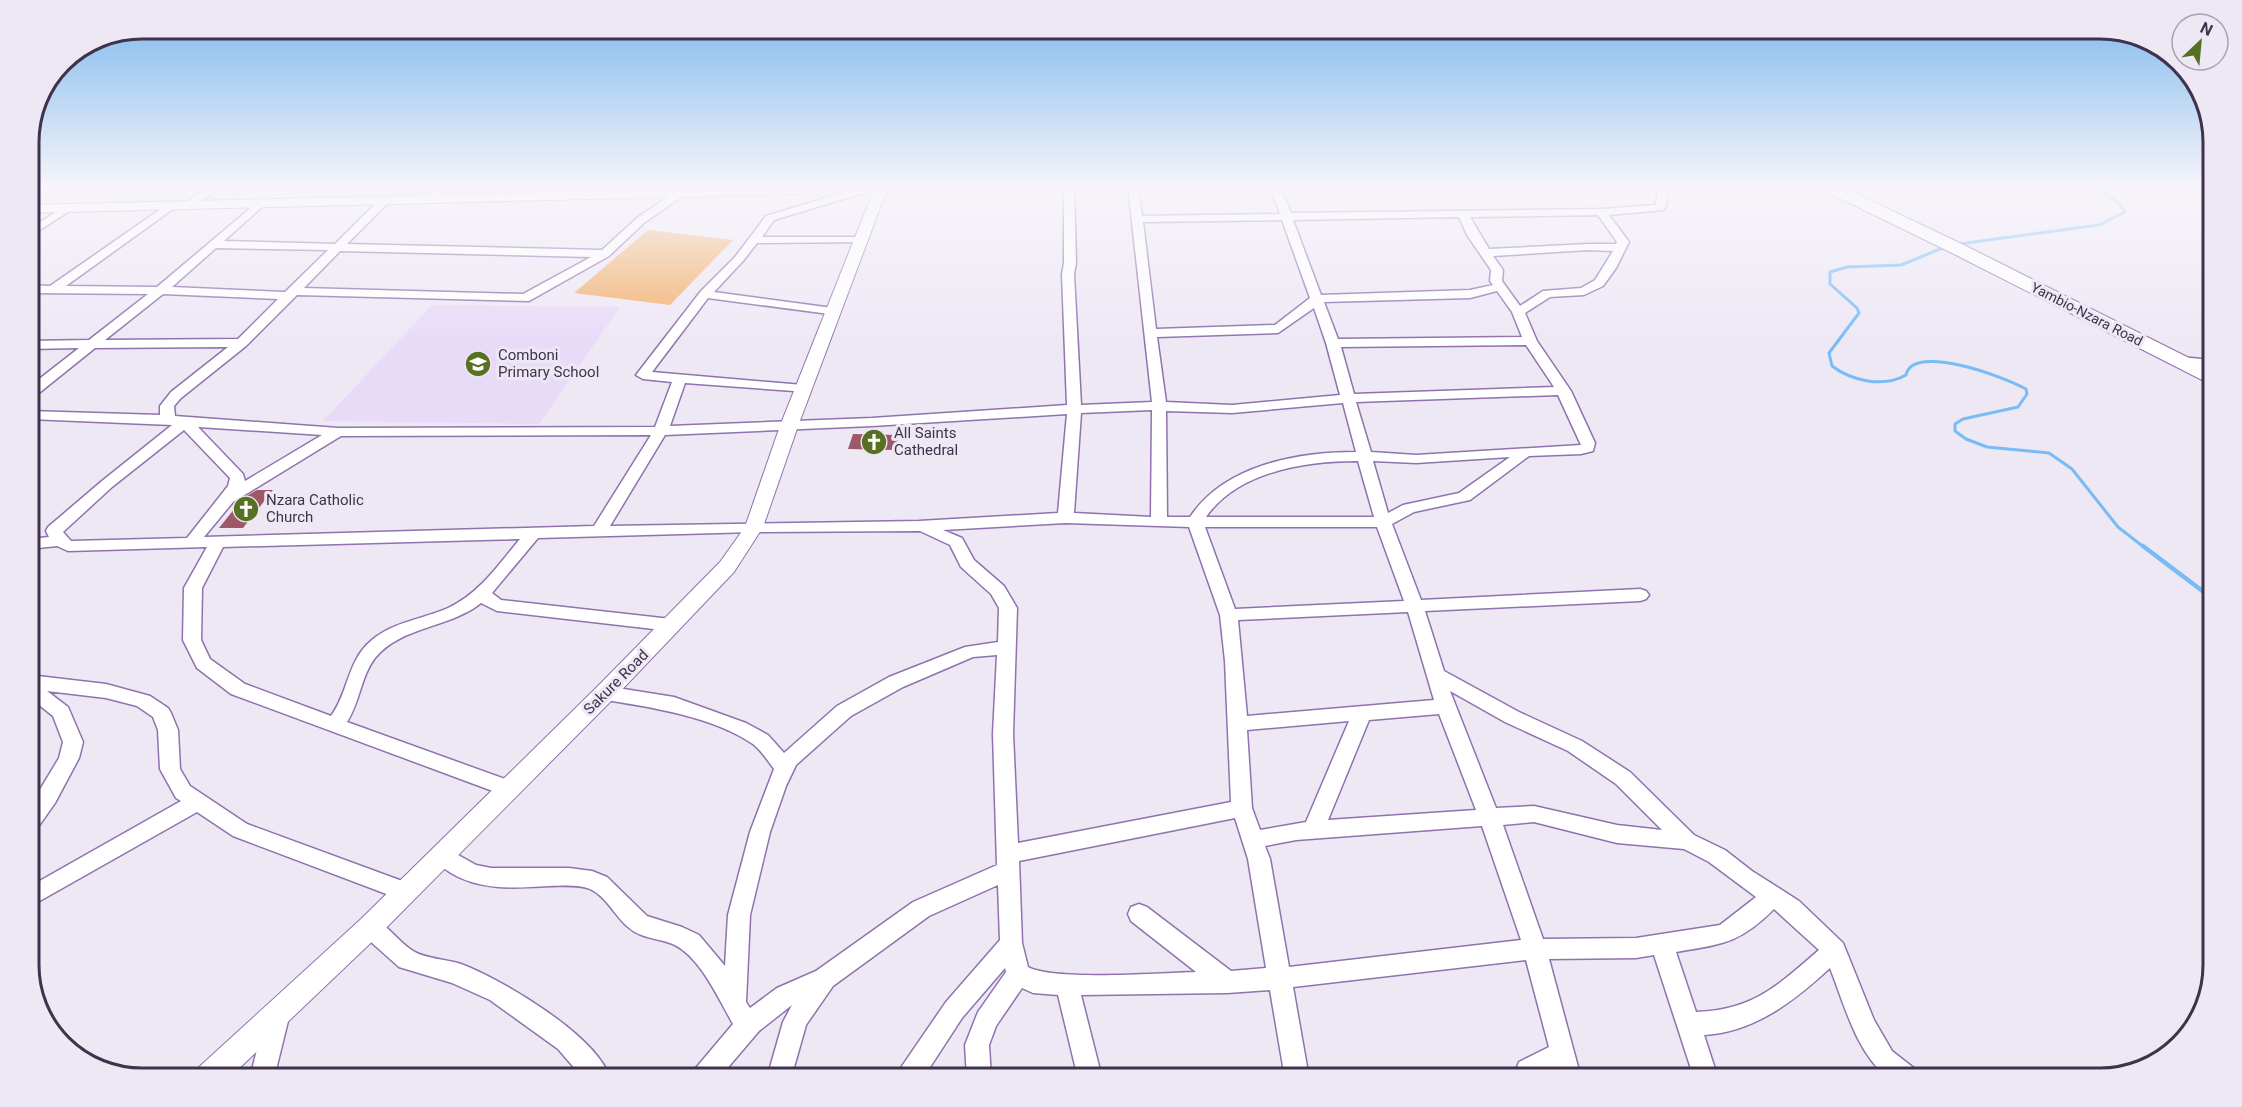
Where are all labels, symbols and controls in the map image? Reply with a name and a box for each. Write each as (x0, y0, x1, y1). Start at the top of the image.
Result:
north arrow (2170, 12, 2230, 72)
text: N (2197, 18, 2216, 40)
street label: Yambio-Nzara Road (2029, 279, 2145, 349)
place label: Comboni Primary School (498, 346, 599, 381)
school or university icon: Comboni Primary School (463, 349, 493, 379)
place label: All Saints Cathedral (894, 424, 958, 459)
church icon: All Saints Cathedral (859, 427, 889, 457)
place label: Nzara Catholic Church (266, 491, 364, 526)
church icon: Nzara Catholic Church (231, 494, 261, 524)
street label: Sakure Road (580, 646, 652, 718)

